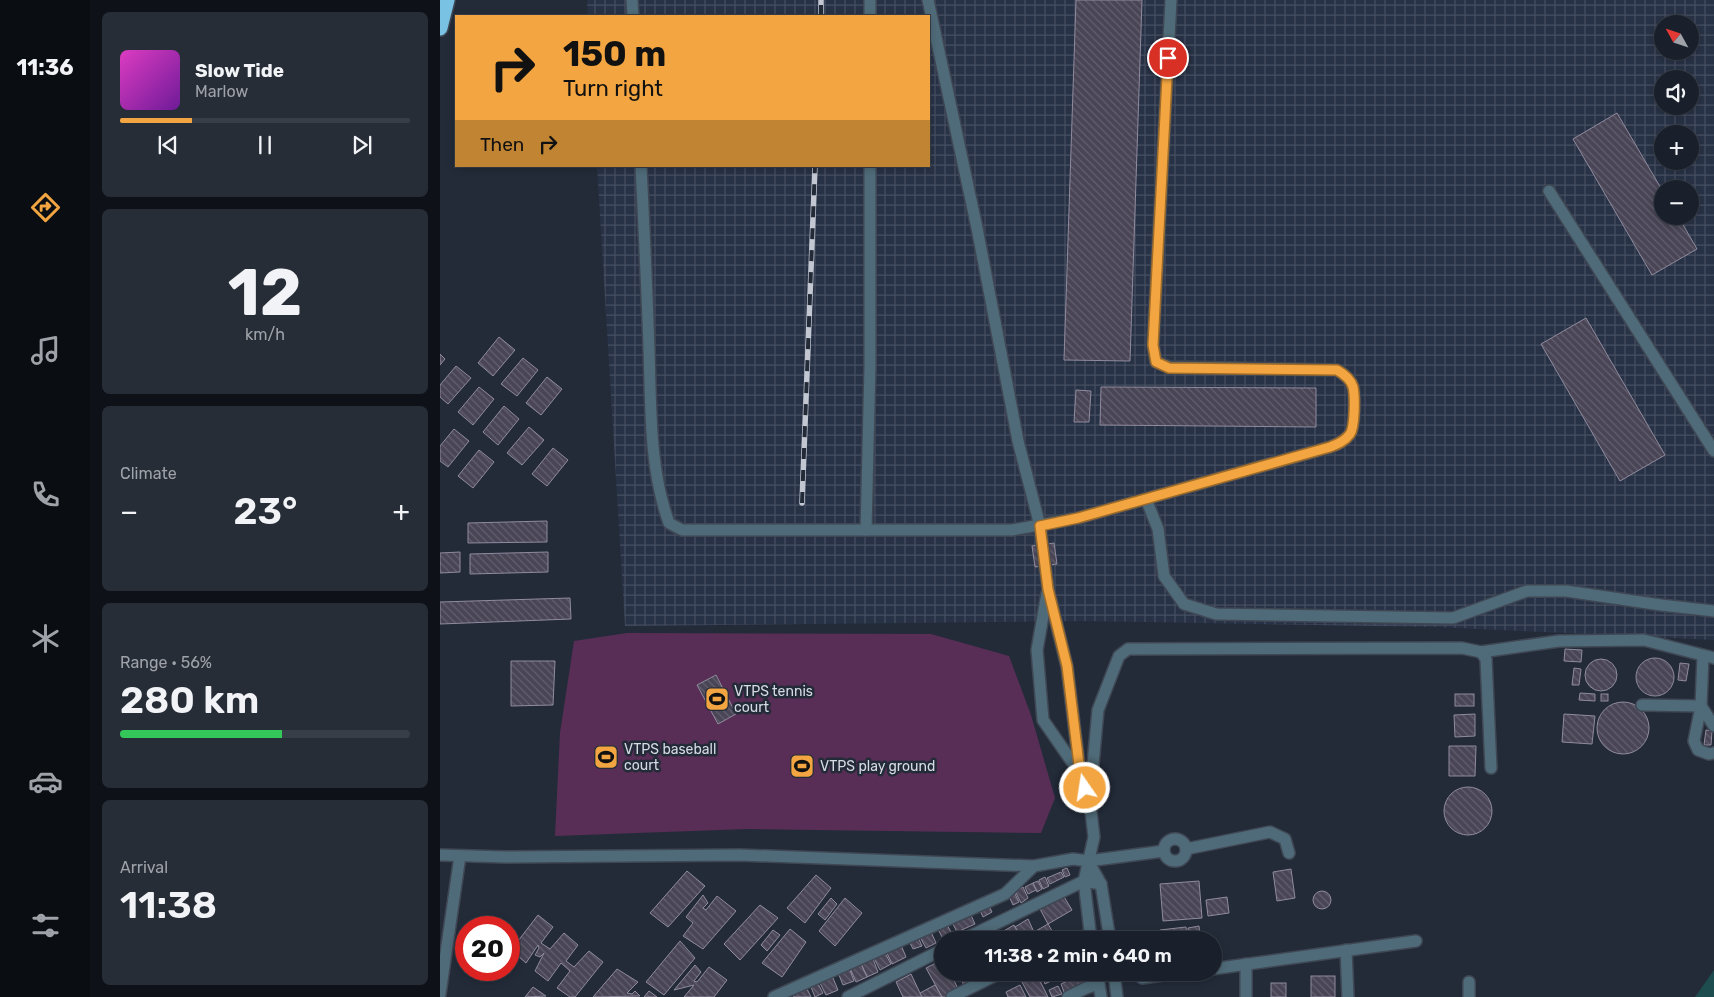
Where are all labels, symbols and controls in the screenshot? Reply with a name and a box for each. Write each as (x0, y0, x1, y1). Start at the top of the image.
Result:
north arrow (1654, 15, 1699, 60)
map controls (1654, 15, 1699, 225)
text: 150 m (563, 33, 666, 75)
icon: right (480, 35, 545, 100)
pin (1147, 37, 1189, 79)
icon: arrive (1154, 44, 1182, 72)
text: 11:36 (16, 54, 74, 81)
text: Slow Tide (195, 59, 284, 82)
button: sound (1654, 70, 1699, 115)
text: Turn right (563, 75, 663, 102)
text: Marlow (195, 82, 248, 101)
button: + (1654, 125, 1699, 170)
icon: right (534, 130, 562, 158)
icon: previous (154, 131, 182, 159)
icon: pause (251, 131, 279, 159)
icon: next (348, 131, 376, 159)
text: Then (480, 133, 524, 156)
button: − (1654, 180, 1699, 225)
icon: directions (28, 190, 63, 225)
text: 12 (228, 254, 302, 331)
text: km/h (245, 325, 285, 344)
icon: music (28, 333, 63, 368)
text: Climate (120, 464, 177, 483)
icon: phone (28, 477, 63, 512)
text: 23° (233, 488, 297, 534)
text: − (120, 495, 138, 528)
text: + (393, 495, 410, 528)
icon: climate (28, 621, 63, 656)
text: Range · 56% (120, 653, 212, 672)
text: 280 km (120, 677, 259, 723)
place label: VTPS tennis court (734, 683, 813, 716)
sports icon: VTPS tennis court (704, 686, 730, 712)
place label: VTPS baseball court (624, 741, 716, 774)
sports icon: VTPS baseball court (593, 744, 619, 770)
sports icon: VTPS play ground (789, 753, 815, 779)
place label: VTPS play ground (820, 758, 935, 775)
position arrow (1058, 761, 1110, 813)
icon: car (28, 764, 63, 799)
text: Arrival (120, 858, 168, 877)
text: 11:38 (120, 882, 217, 928)
icon: filters (28, 908, 63, 943)
speed limit sign: 20 (455, 916, 520, 981)
text: 11:38 · 2 min · 640 m (984, 944, 1172, 967)

